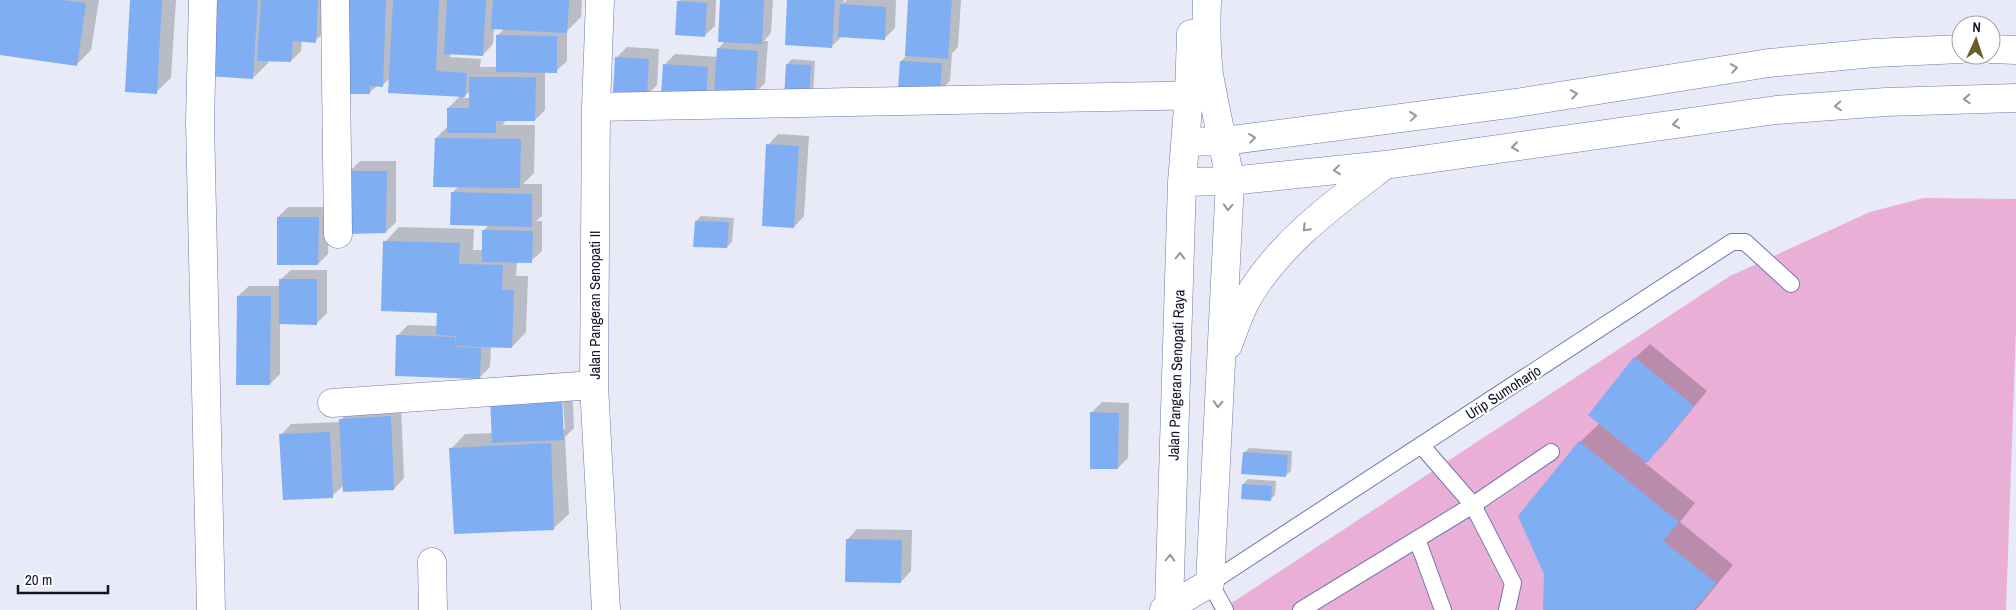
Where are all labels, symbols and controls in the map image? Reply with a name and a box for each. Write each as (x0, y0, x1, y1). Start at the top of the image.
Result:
north arrow (1951, 15, 2001, 65)
text: N (1972, 18, 1981, 36)
one-way arrow (1730, 64, 1738, 74)
one-way arrow (1569, 89, 1578, 99)
one-way arrow (1963, 94, 1971, 105)
one-way arrow (1833, 100, 1841, 111)
one-way arrow (1408, 112, 1417, 122)
one-way arrow (1672, 118, 1680, 129)
one-way arrow (1247, 133, 1256, 143)
one-way arrow (1511, 141, 1519, 152)
one-way arrow (1333, 164, 1341, 175)
one-way arrow (1223, 203, 1234, 211)
one-way arrow (1303, 222, 1312, 231)
street label: Jalan Pangeran Senopati II (584, 230, 605, 380)
one-way arrow (1174, 252, 1185, 260)
street label: Jalan Pangeran Senopati Raya (1163, 289, 1189, 461)
street label: Urip Sumoharjo (1461, 360, 1545, 424)
one-way arrow (1212, 400, 1223, 408)
one-way arrow (1165, 554, 1175, 562)
scale bar (18, 562, 108, 594)
text: 20 m (25, 569, 52, 590)

